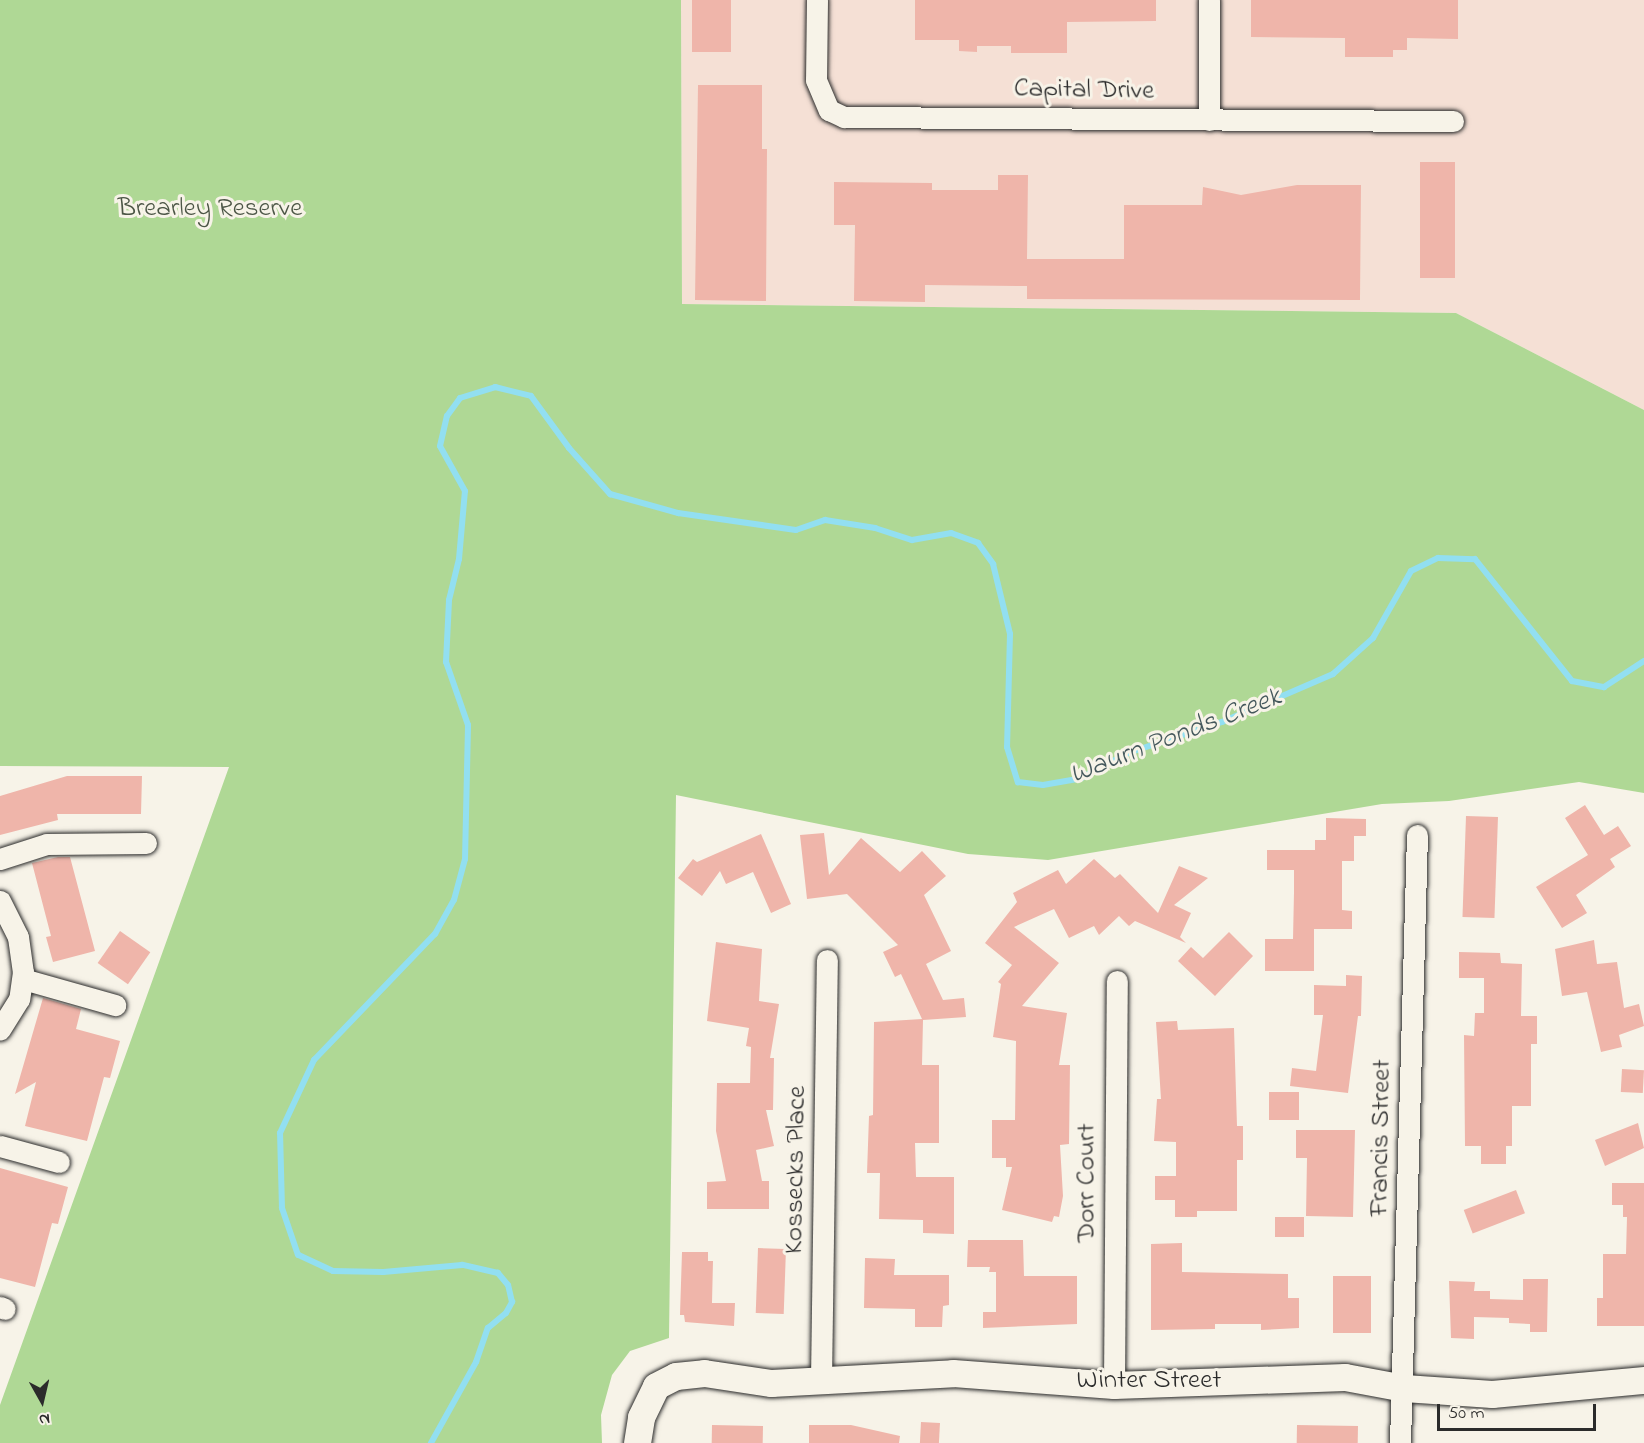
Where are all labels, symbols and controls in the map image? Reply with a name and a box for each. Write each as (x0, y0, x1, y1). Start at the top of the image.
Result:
street label: Capital Drive (1014, 73, 1154, 107)
park label: Brearley Reserve (118, 193, 302, 225)
water label: Waurn Ponds Creek (1066, 681, 1286, 793)
street label: Francis Street (1363, 1059, 1399, 1217)
street label: Kossecks Place (778, 1086, 814, 1254)
street label: Dorr Court (1071, 1123, 1103, 1243)
street label: Winter Street (1077, 1365, 1221, 1397)
north arrow (12, 1371, 72, 1431)
scale bar (1440, 1392, 1599, 1430)
text: 50 m (1448, 1401, 1485, 1427)
text: N (37, 1406, 52, 1431)

